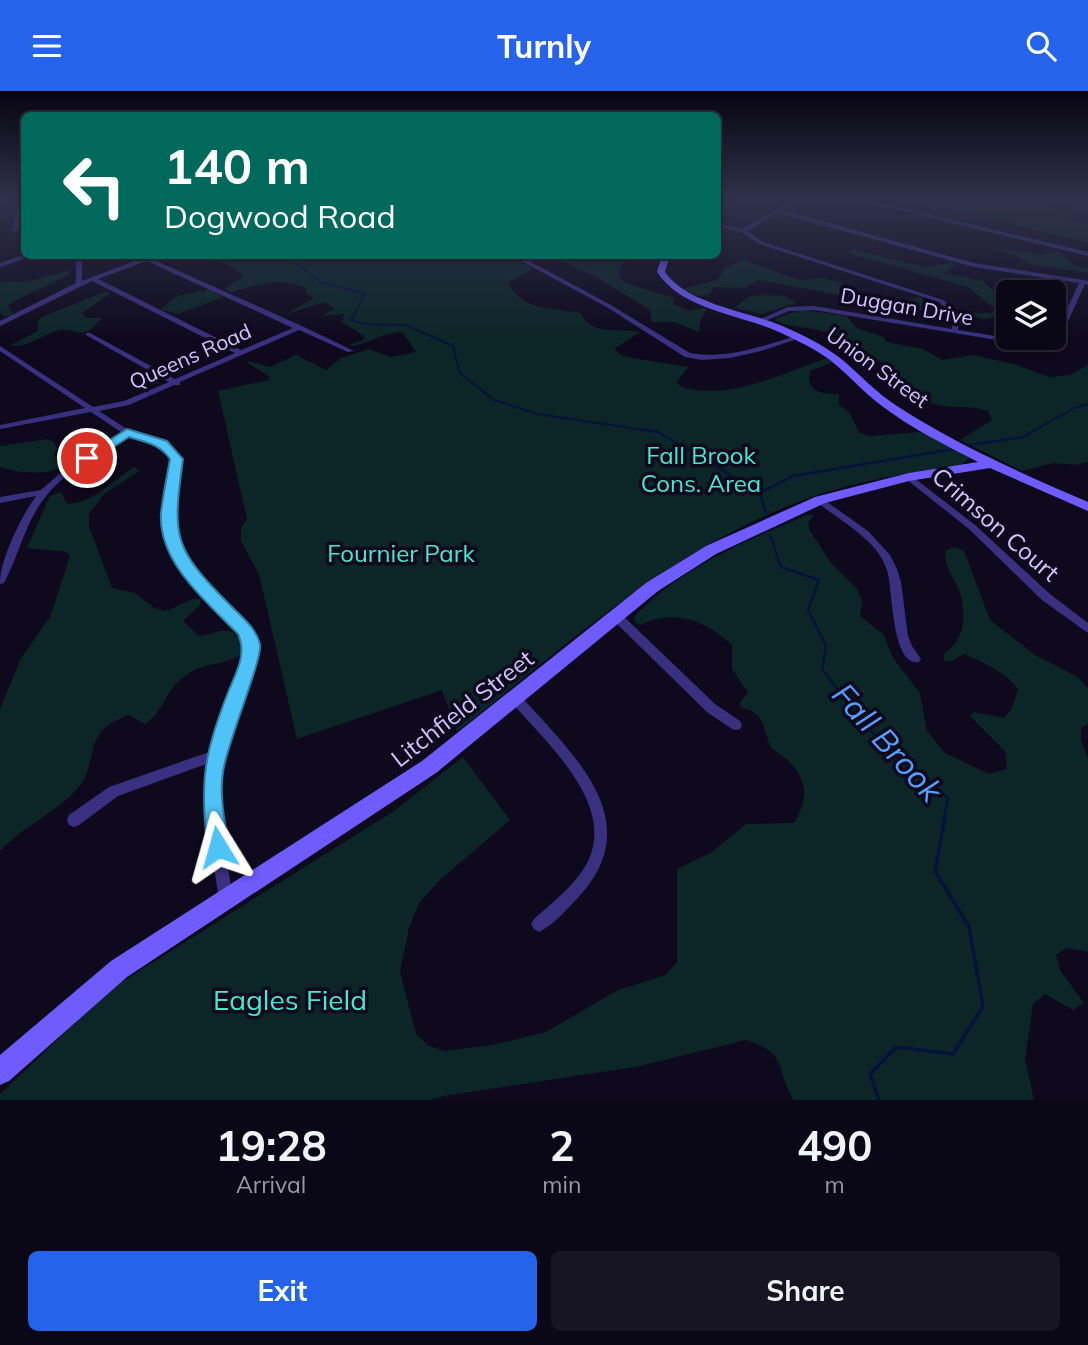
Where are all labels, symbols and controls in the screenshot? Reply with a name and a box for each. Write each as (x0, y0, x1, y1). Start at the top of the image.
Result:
text: Turnly (497, 26, 591, 66)
icon: menu (28, 27, 66, 65)
icon: search (1022, 27, 1060, 65)
text: 140 m (164, 135, 310, 196)
icon: left (49, 140, 140, 231)
text: Dogwood Road (164, 196, 396, 236)
map controls (996, 280, 1066, 350)
button: layers (996, 280, 1066, 350)
street label: Duggan Drive (839, 282, 975, 330)
street label: Queens Road (125, 318, 255, 394)
street label: Union Street (822, 321, 934, 413)
pin (57, 428, 117, 488)
icon: arrive (68, 439, 106, 477)
park label: Fall Brook Cons. Area (641, 440, 761, 498)
street label: Crimson Court (926, 461, 1066, 587)
park label: Fournier Park (327, 538, 475, 568)
street label: Litchfield Street (385, 643, 539, 773)
water label: Fall Brook (824, 674, 953, 811)
position arrow (181, 810, 255, 884)
park label: Eagles Field (213, 982, 367, 1017)
text: 19:28 (216, 1119, 327, 1172)
text: 2 (549, 1119, 574, 1172)
text: 490 (797, 1119, 872, 1172)
text: Arrival (236, 1170, 306, 1199)
text: min (542, 1170, 581, 1199)
text: m (825, 1170, 845, 1199)
button: Exit (28, 1251, 537, 1331)
button: Share (551, 1251, 1060, 1331)

